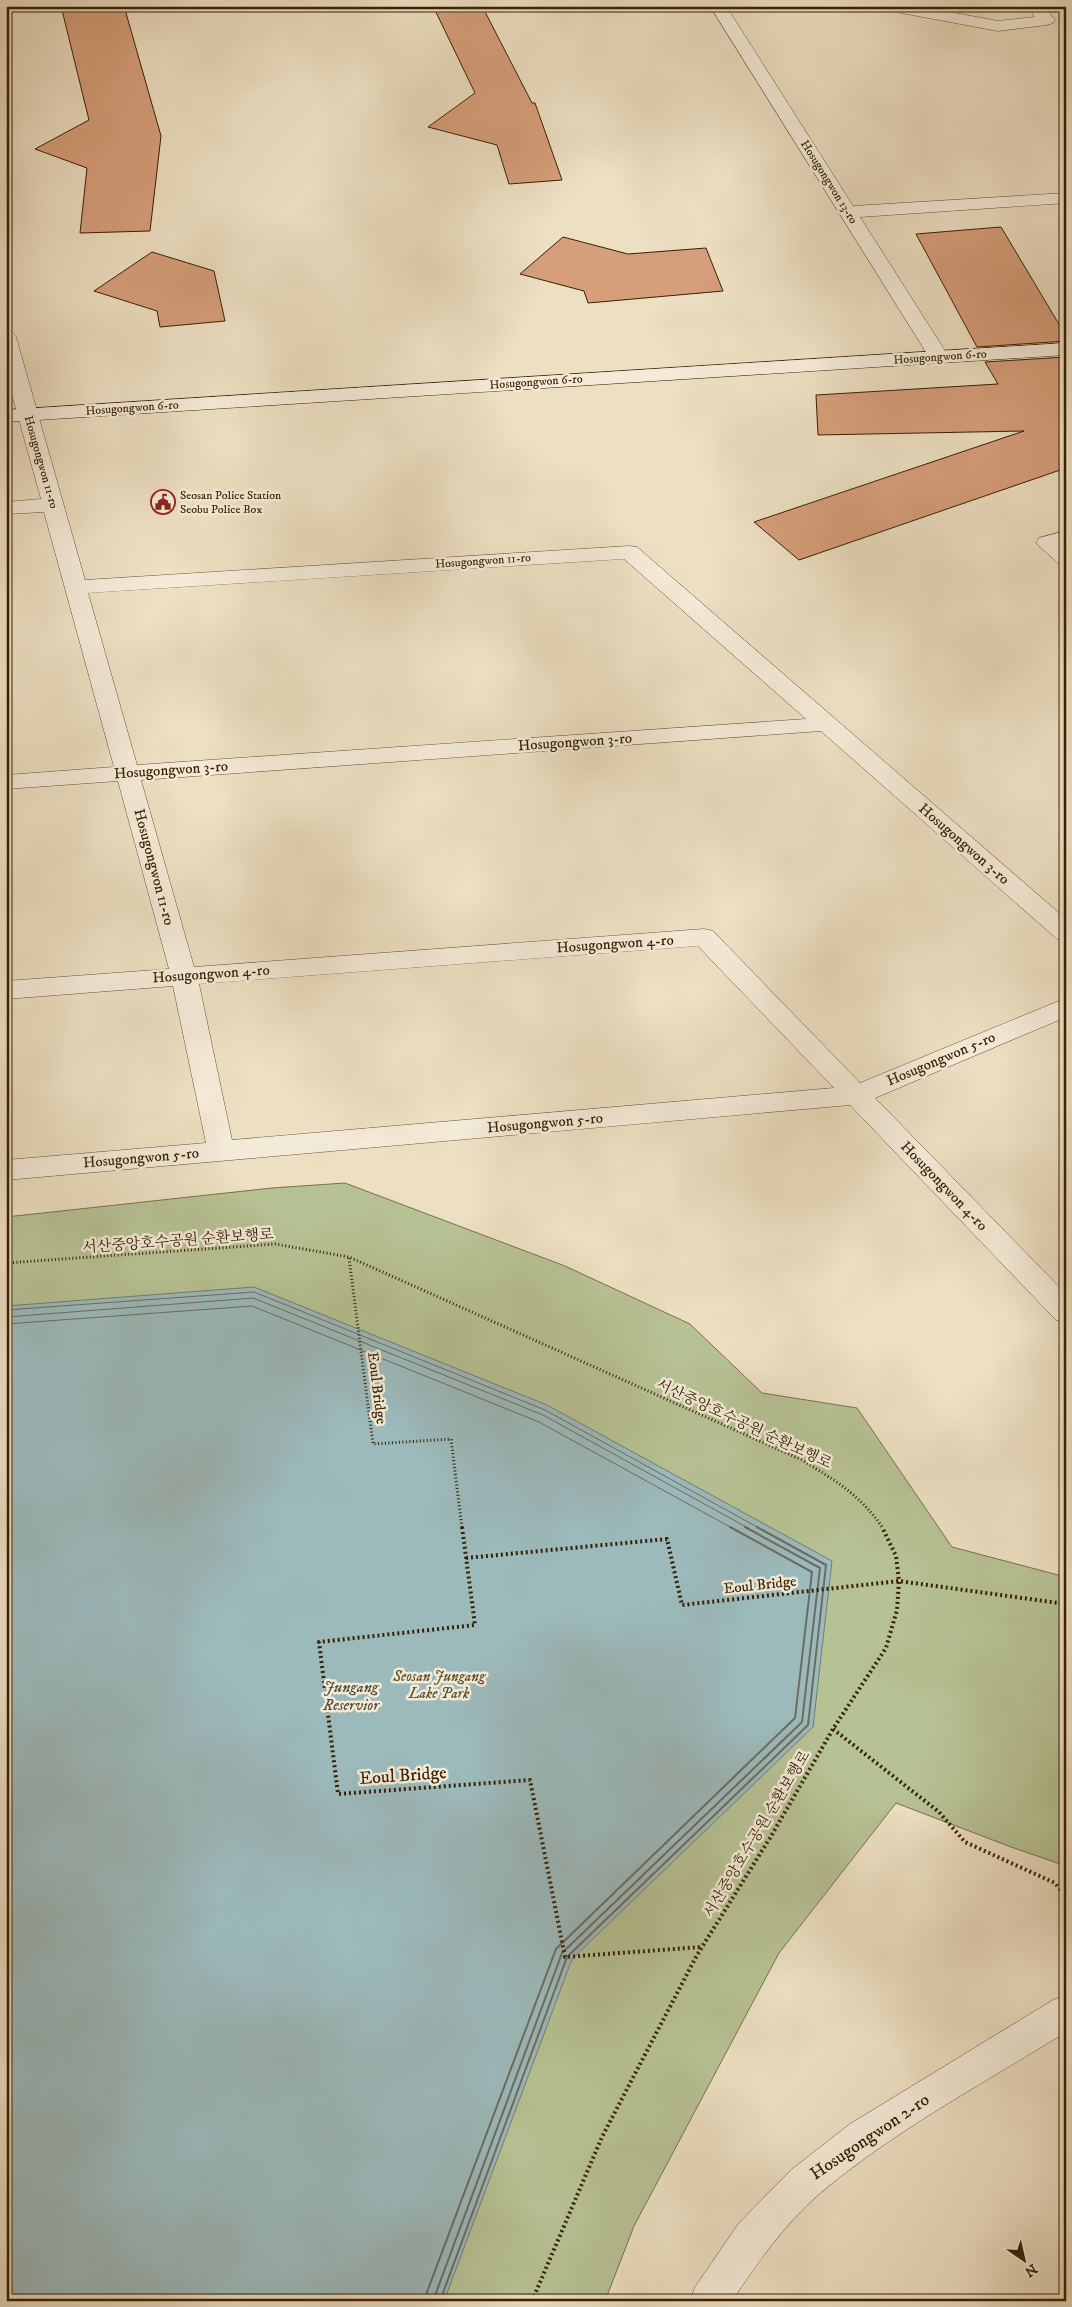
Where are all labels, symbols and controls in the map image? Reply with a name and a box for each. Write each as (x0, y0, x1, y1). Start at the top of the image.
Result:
street label: Hosugongwon 13-ro (797, 137, 861, 227)
street label: Hosugongwon 6-ro (893, 346, 987, 368)
street label: Hosugongwon 6-ro (489, 371, 583, 393)
street label: Hosugongwon 6-ro (85, 397, 179, 419)
street label: Hosugongwon 11-ro (21, 414, 61, 510)
place label: Seosan Police Station Seobu Police Box (180, 488, 282, 517)
public building icon: Seosan Police Station Seobu Police Box (150, 489, 176, 515)
street label: Hosugongwon 11-ro (435, 550, 532, 572)
street label: Hosugongwon 3-ro (517, 729, 633, 755)
street label: Hosugongwon 3-ro (113, 757, 229, 783)
street label: Hosugongwon 3-ro (915, 799, 1013, 889)
street label: Hosugongwon 11-ro (129, 807, 179, 927)
street label: Hosugongwon 4-ro (556, 930, 674, 958)
street label: Hosugongwon 4-ro (152, 960, 270, 988)
street label: Hosugongwon 5-ro (884, 1028, 998, 1090)
street label: Hosugongwon 5-ro (486, 1108, 604, 1138)
street label: Hosugongwon 4-ro (896, 1137, 992, 1235)
street label: Hosugongwon 5-ro (82, 1143, 200, 1173)
street label: 서산중앙호수공원 순환보행로 (82, 1225, 275, 1257)
street label: Eoul Bridge (363, 1351, 391, 1425)
street label: 서산중앙호수공원 순환보행로 (653, 1375, 835, 1473)
street label: Eoul Bridge (723, 1572, 797, 1598)
park label: Seosan Jungang Lake Park (392, 1667, 487, 1703)
water label: Jungang Reservior (322, 1677, 380, 1715)
street label: 서산중앙호수공원 순환보행로 (700, 1747, 815, 1921)
street label: Eoul Bridge (359, 1762, 447, 1790)
street label: Hosugongwon 2-ro (806, 2089, 934, 2185)
north arrow (1000, 2234, 1050, 2284)
text: N (1020, 2259, 1041, 2281)

